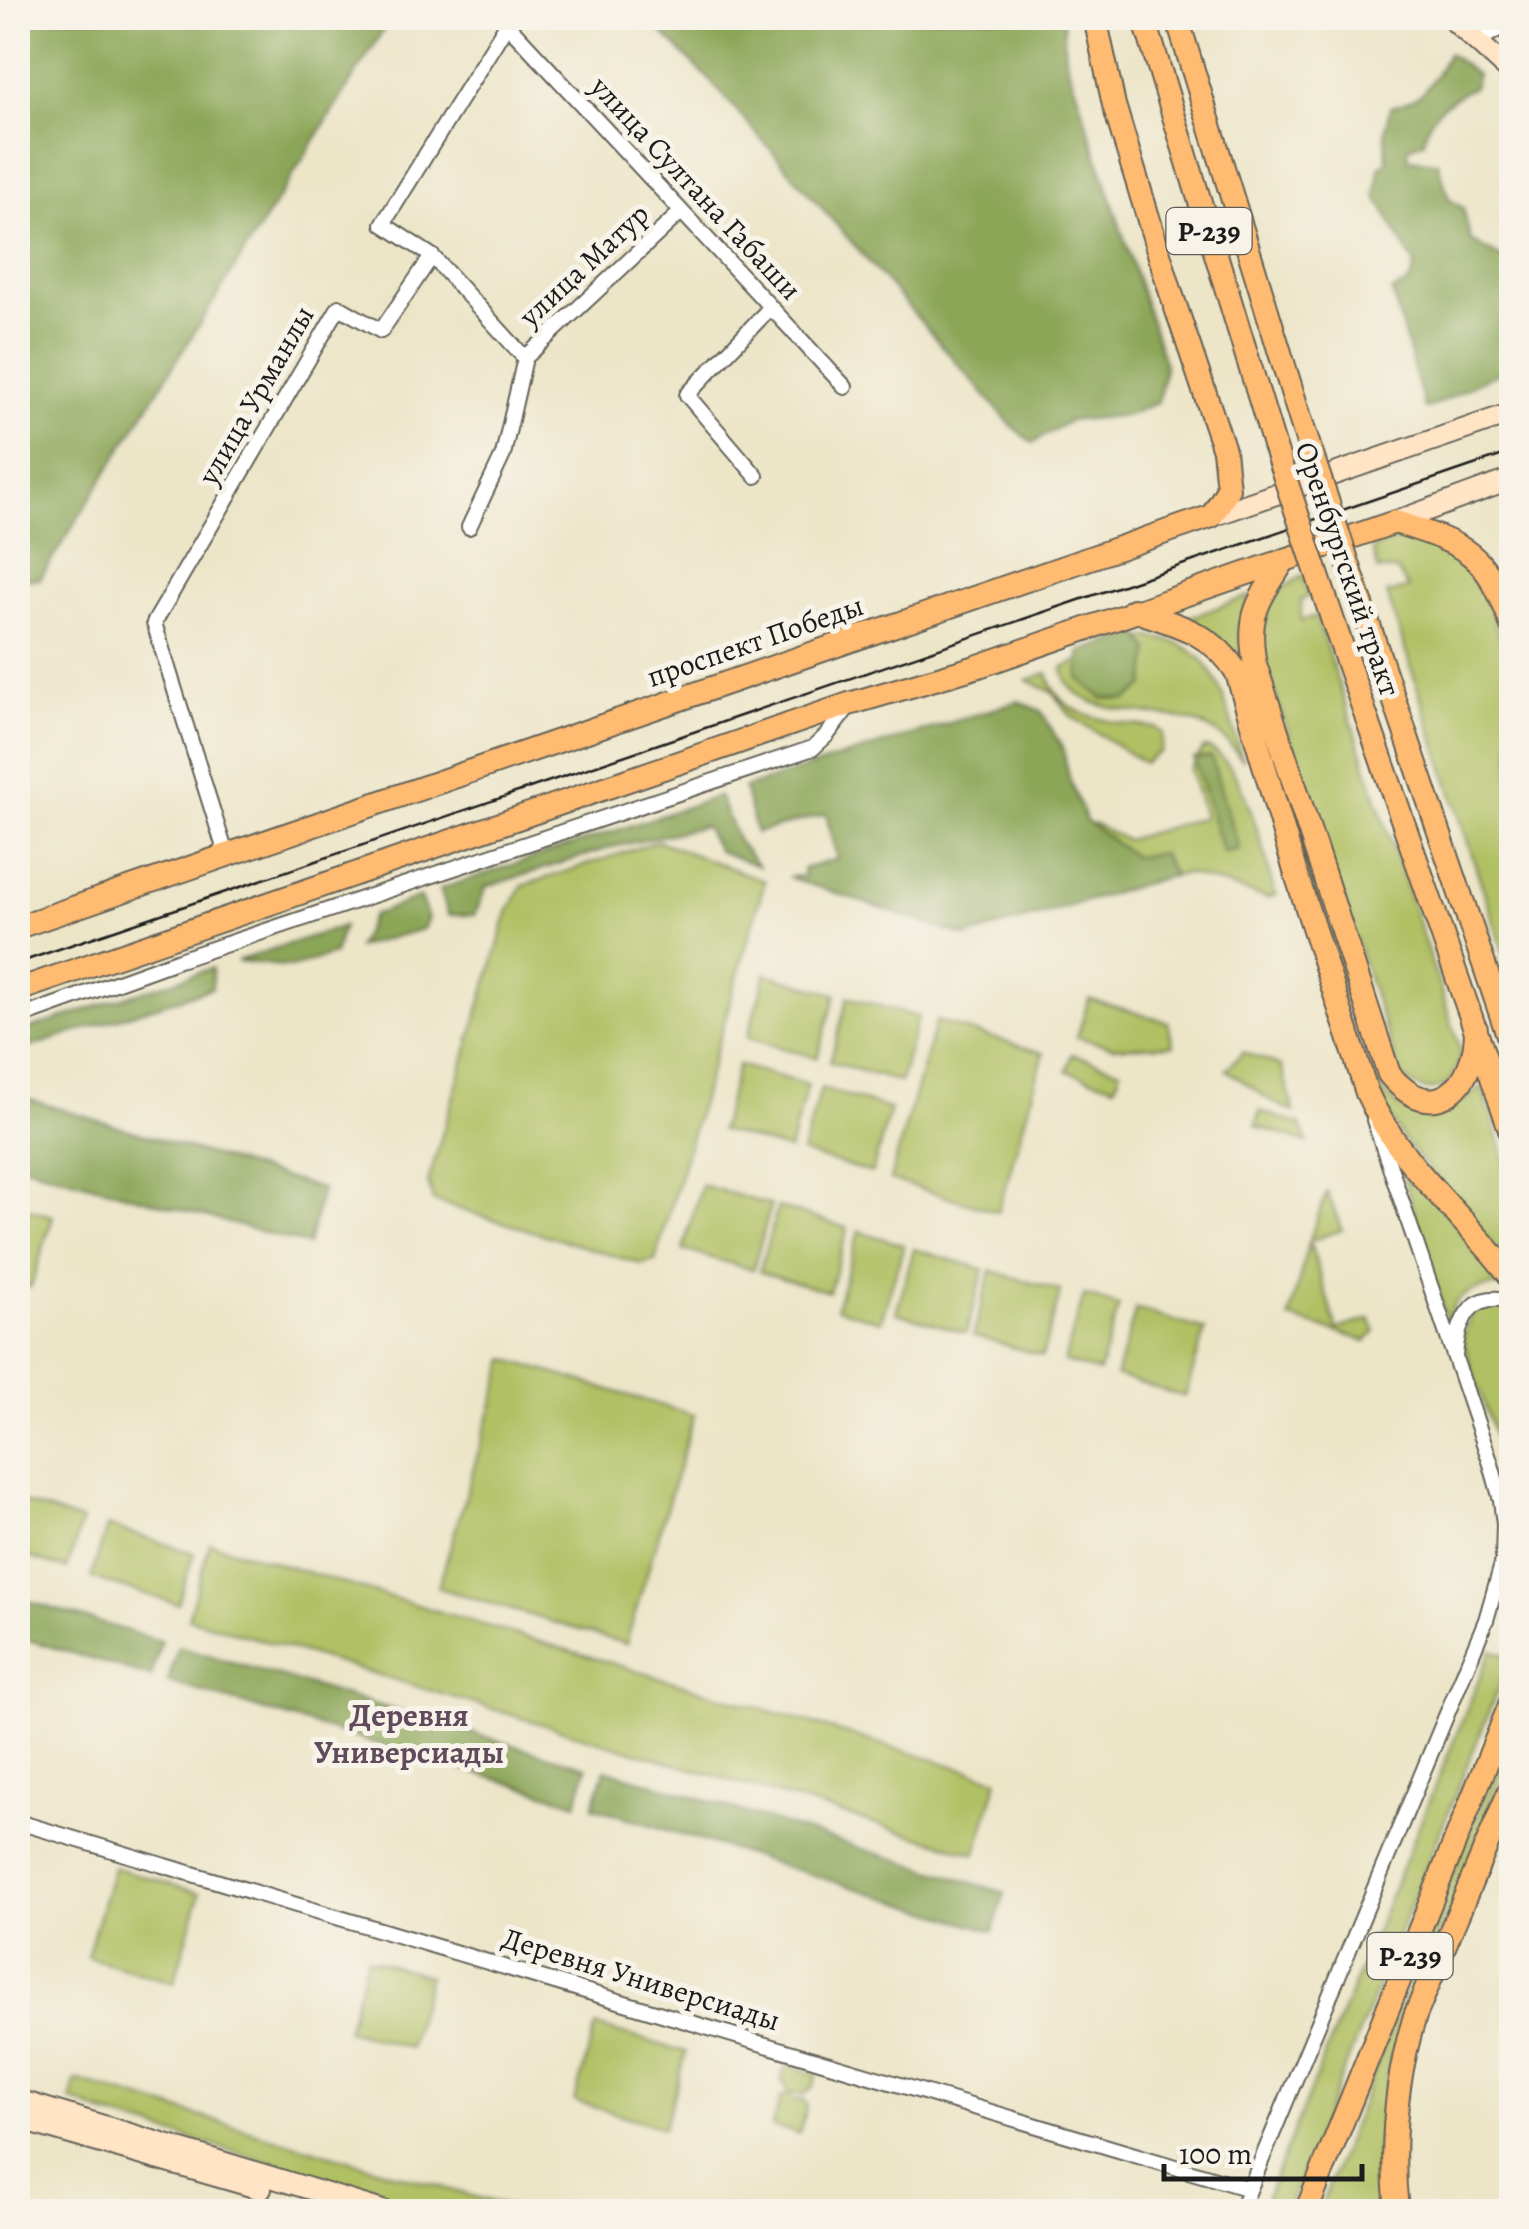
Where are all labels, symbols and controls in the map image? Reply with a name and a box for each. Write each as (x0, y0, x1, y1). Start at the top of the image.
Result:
street label: улица Султана Габаши (581, 67, 810, 309)
street label: улица Матур (510, 194, 658, 336)
road number: Р-239 (1166, 208, 1252, 254)
street label: улица Урманлы (188, 298, 324, 493)
street label: Оренбургский тракт (1286, 437, 1410, 701)
street label: проспект Победы (641, 585, 869, 697)
district label: Деревня Универсиады (314, 1693, 504, 1774)
street label: Деревня Универсиады (497, 1918, 785, 2040)
road number: Р-239 (1368, 1933, 1452, 1979)
scale bar (1164, 2119, 1362, 2181)
text: 100 m (1179, 2134, 1252, 2174)

